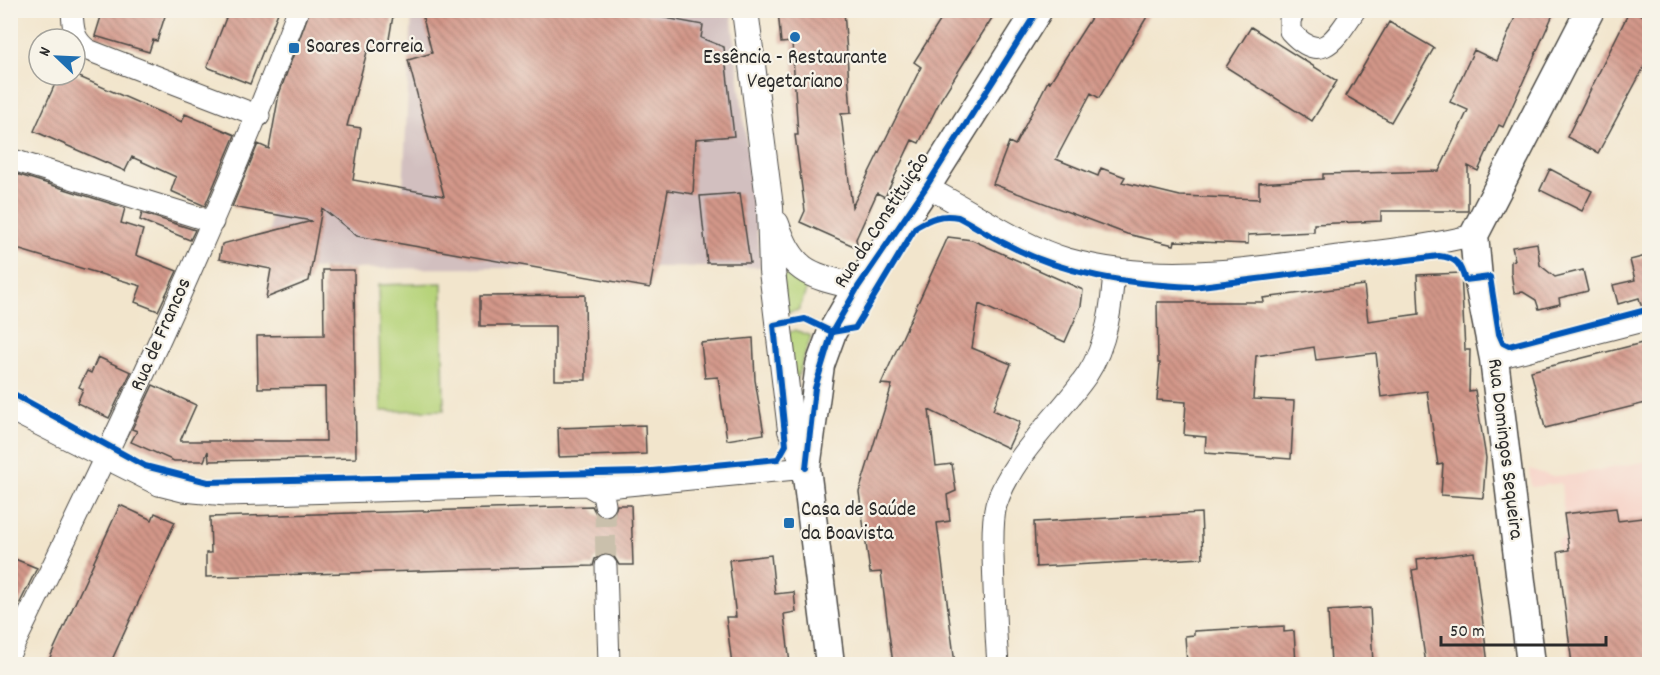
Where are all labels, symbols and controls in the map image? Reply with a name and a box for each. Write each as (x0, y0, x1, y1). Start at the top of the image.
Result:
north arrow (27, 27, 87, 87)
marker: Essência - Restaurante Vegetariano (788, 30, 802, 44)
place label: Soares Correia (306, 33, 425, 63)
marker: Soares Correia (287, 41, 301, 55)
text: N (33, 44, 58, 60)
place label: Essência - Restaurante Vegetariano (703, 44, 887, 98)
street label: Rua da Constituição (828, 147, 938, 295)
street label: Rua de Francos (124, 274, 200, 396)
street label: Rua Domingos Sequeira (1478, 357, 1530, 542)
place label: Casa de Saúde da Boavista (801, 496, 916, 550)
marker: Casa de Saúde da Boavista (782, 516, 796, 530)
scale bar (1441, 609, 1606, 647)
text: 50 m (1450, 620, 1485, 645)

